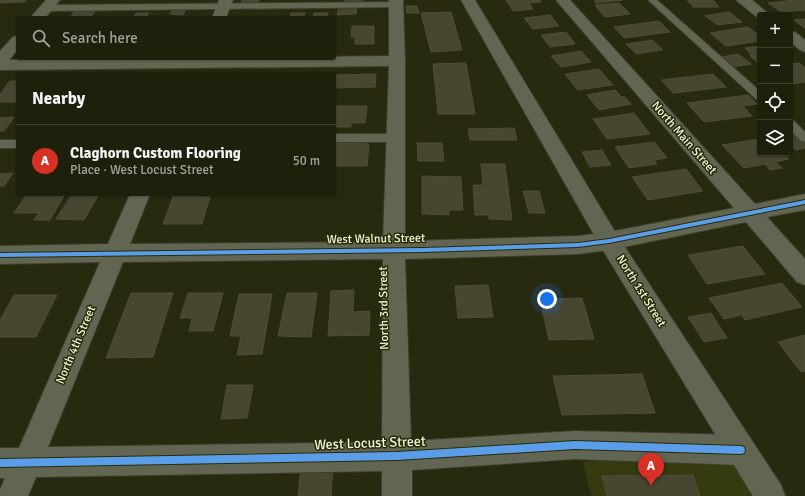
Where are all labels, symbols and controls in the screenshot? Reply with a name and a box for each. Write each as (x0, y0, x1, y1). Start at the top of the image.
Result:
map controls (757, 12, 793, 156)
button: + (757, 12, 793, 48)
search box (16, 16, 336, 60)
icon: search (30, 27, 52, 49)
text: Search here (62, 29, 138, 47)
button: − (757, 48, 793, 84)
button: locate (757, 84, 793, 120)
text: Nearby (32, 88, 85, 109)
street label: North Main Street (648, 98, 720, 178)
button: layers (757, 120, 793, 156)
text: Claghorn Custom Flooring (70, 144, 241, 162)
text: A (41, 153, 49, 169)
text: 50 m (293, 153, 320, 169)
text: Place · West Locust Street (70, 162, 214, 178)
street label: West Walnut Street (327, 231, 425, 247)
street label: North 1st Street (613, 252, 669, 330)
street label: North 3rd Street (376, 266, 392, 350)
your location (537, 289, 557, 309)
street label: North 4th Street (53, 304, 99, 386)
street label: West Locust Street (314, 433, 426, 453)
pin: A (638, 453, 664, 486)

